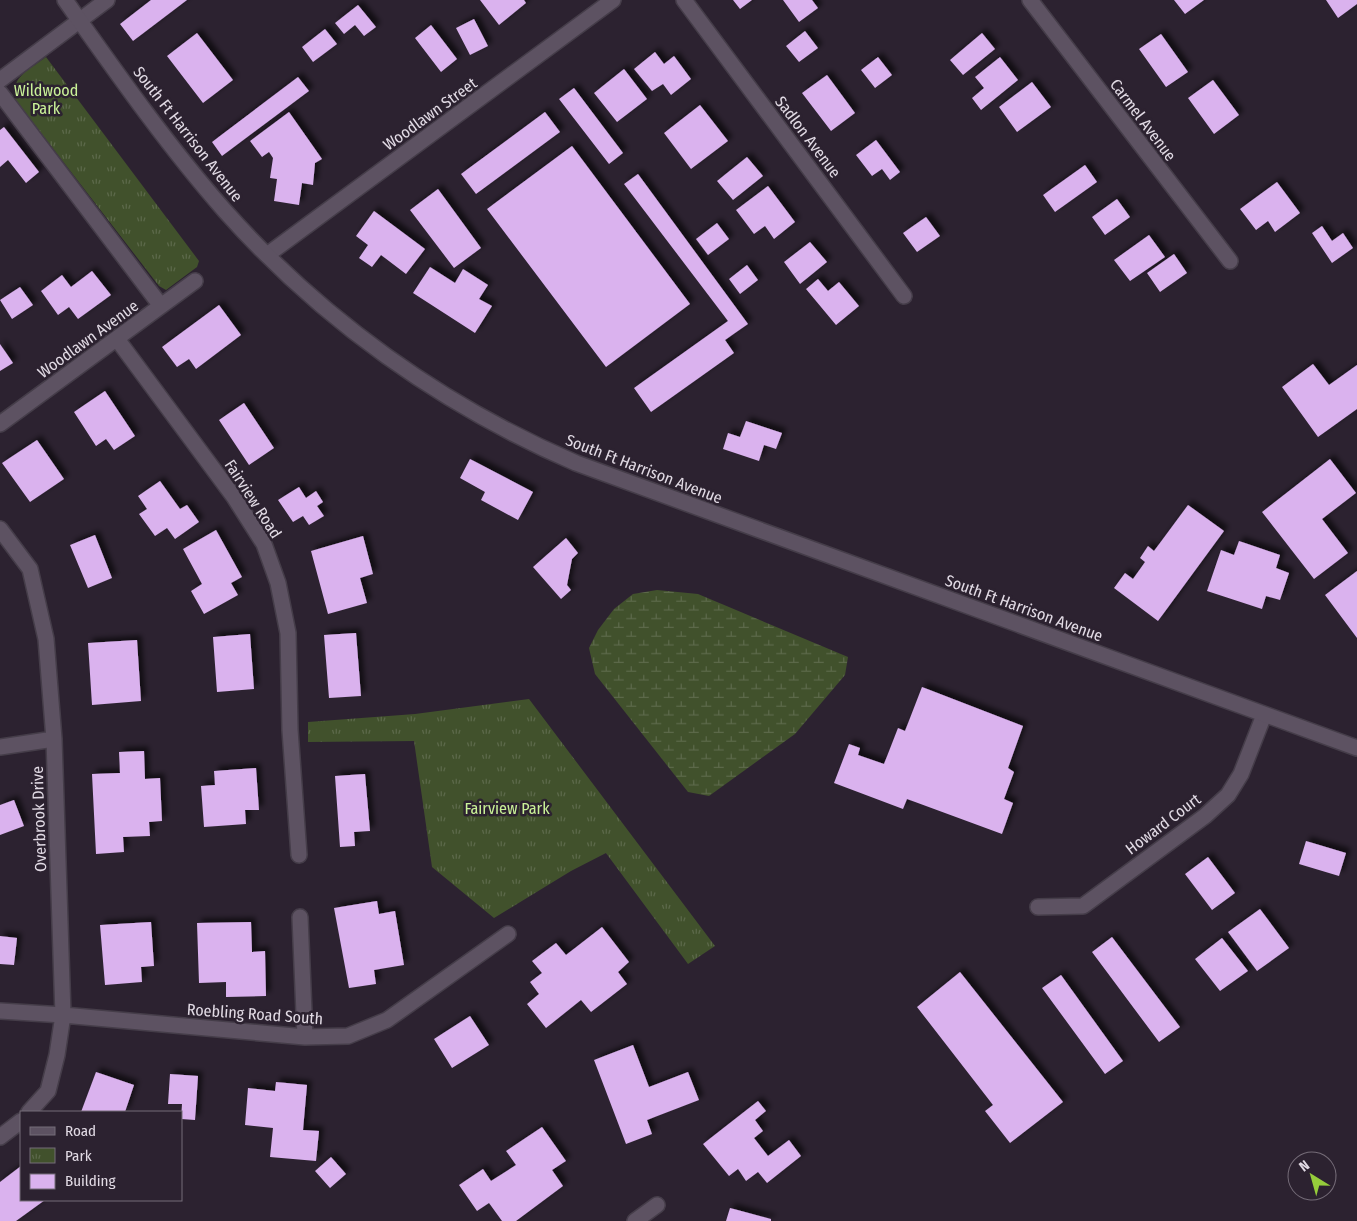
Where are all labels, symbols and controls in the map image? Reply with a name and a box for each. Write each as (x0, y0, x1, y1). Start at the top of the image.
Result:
street label: South Ft Harrison Avenue (129, 63, 247, 205)
street label: Woodlawn Street (379, 73, 481, 154)
street label: Carmel Avenue (1106, 75, 1180, 165)
park label: Wildwood Park (14, 81, 78, 118)
street label: Sadlon Avenue (771, 92, 845, 182)
street label: Woodlawn Avenue (34, 296, 142, 382)
street label: South Ft Harrison Avenue (563, 430, 725, 508)
street label: Fairview Road (221, 456, 285, 542)
street label: South Ft Harrison Avenue (943, 571, 1105, 645)
street label: Overbrook Drive (28, 766, 50, 872)
street label: Howard Court (1122, 789, 1205, 858)
park label: Fairview Park (464, 799, 550, 818)
street label: Roebling Road South (186, 1000, 324, 1028)
legend (20, 1111, 182, 1201)
text: Road (65, 1122, 96, 1140)
text: Park (65, 1147, 92, 1165)
north arrow (1287, 1151, 1337, 1201)
text: N (1296, 1157, 1313, 1175)
text: Building (65, 1172, 116, 1190)

